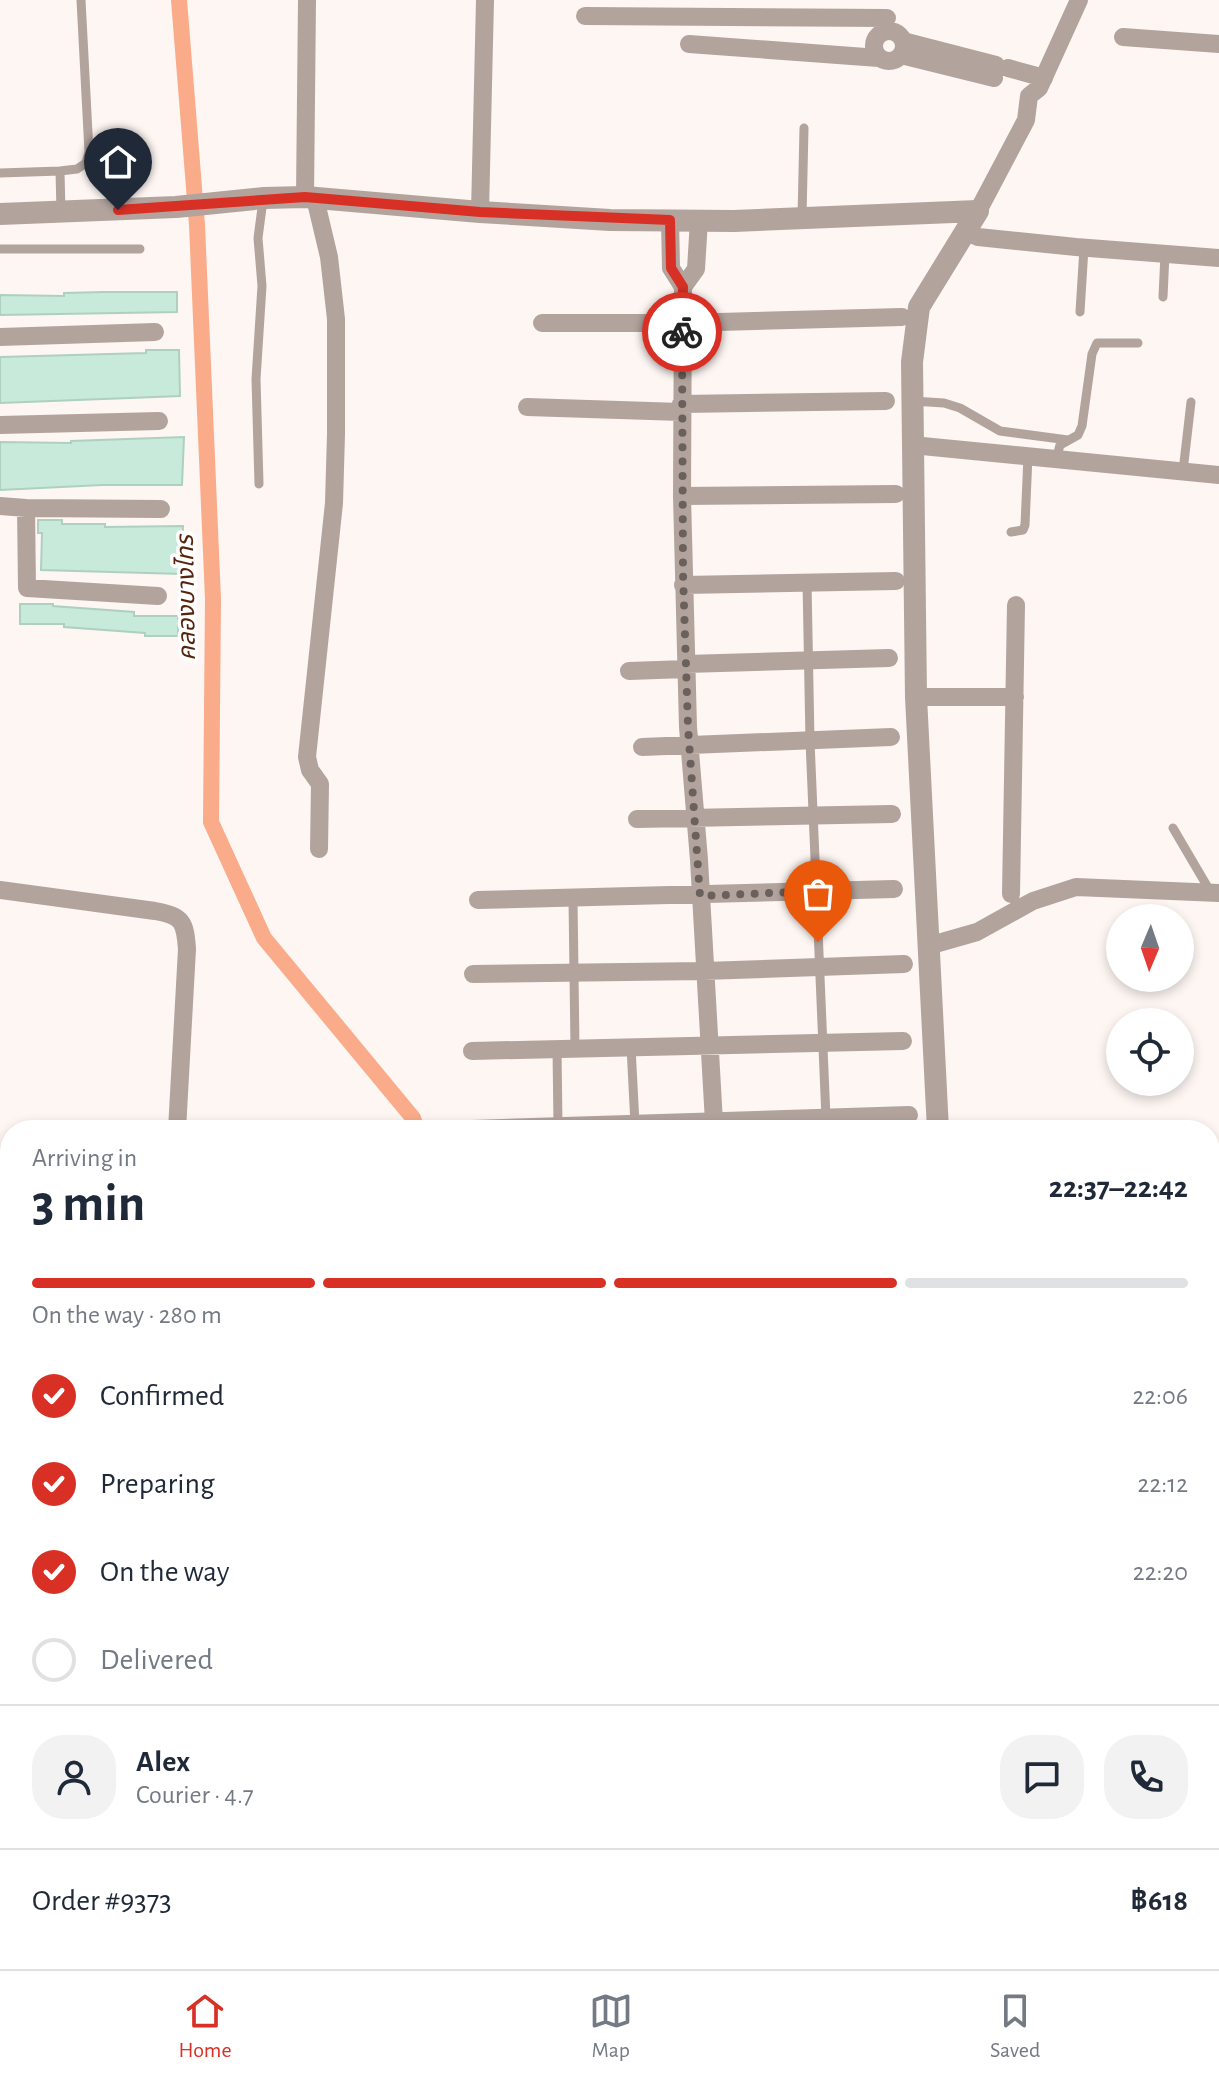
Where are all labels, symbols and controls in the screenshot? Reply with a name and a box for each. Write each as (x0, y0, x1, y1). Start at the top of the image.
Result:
pin (84, 128, 152, 210)
icon: home (96, 140, 140, 184)
courier (642, 292, 722, 372)
icon: bike (660, 310, 704, 354)
water label: คลองบางไทร (173, 533, 200, 661)
pin (784, 860, 852, 942)
icon: bag (796, 872, 840, 916)
north arrow (1106, 904, 1194, 992)
map controls (1106, 904, 1194, 1096)
button: locate (1106, 1008, 1194, 1096)
text: Arriving in (32, 1145, 137, 1171)
text: 22:37–22:42 (1049, 1173, 1188, 1203)
text: 3 min (32, 1178, 145, 1230)
text: On the way · 280 m (32, 1302, 222, 1328)
icon: check (32, 1374, 76, 1418)
text: Confirmed (100, 1381, 224, 1411)
text: 22:06 (1132, 1383, 1188, 1409)
icon: check (32, 1462, 76, 1506)
text: Preparing (100, 1469, 215, 1499)
text: 22:12 (1138, 1471, 1188, 1497)
icon: check (32, 1550, 76, 1594)
text: On the way (100, 1557, 229, 1587)
text: 22:20 (1133, 1559, 1188, 1585)
text: Delivered (100, 1645, 213, 1675)
button: person (32, 1735, 116, 1819)
button: chat (1000, 1735, 1084, 1819)
button: phone (1104, 1735, 1188, 1819)
text: Alex (136, 1747, 190, 1777)
text: Courier · 4.7 (136, 1782, 254, 1808)
text: Order #9373 (32, 1886, 172, 1916)
text: ฿618 (1130, 1886, 1188, 1916)
tab: Home (179, 1989, 232, 2063)
tab: Map (589, 1989, 633, 2063)
tab: Saved (990, 1989, 1040, 2063)

